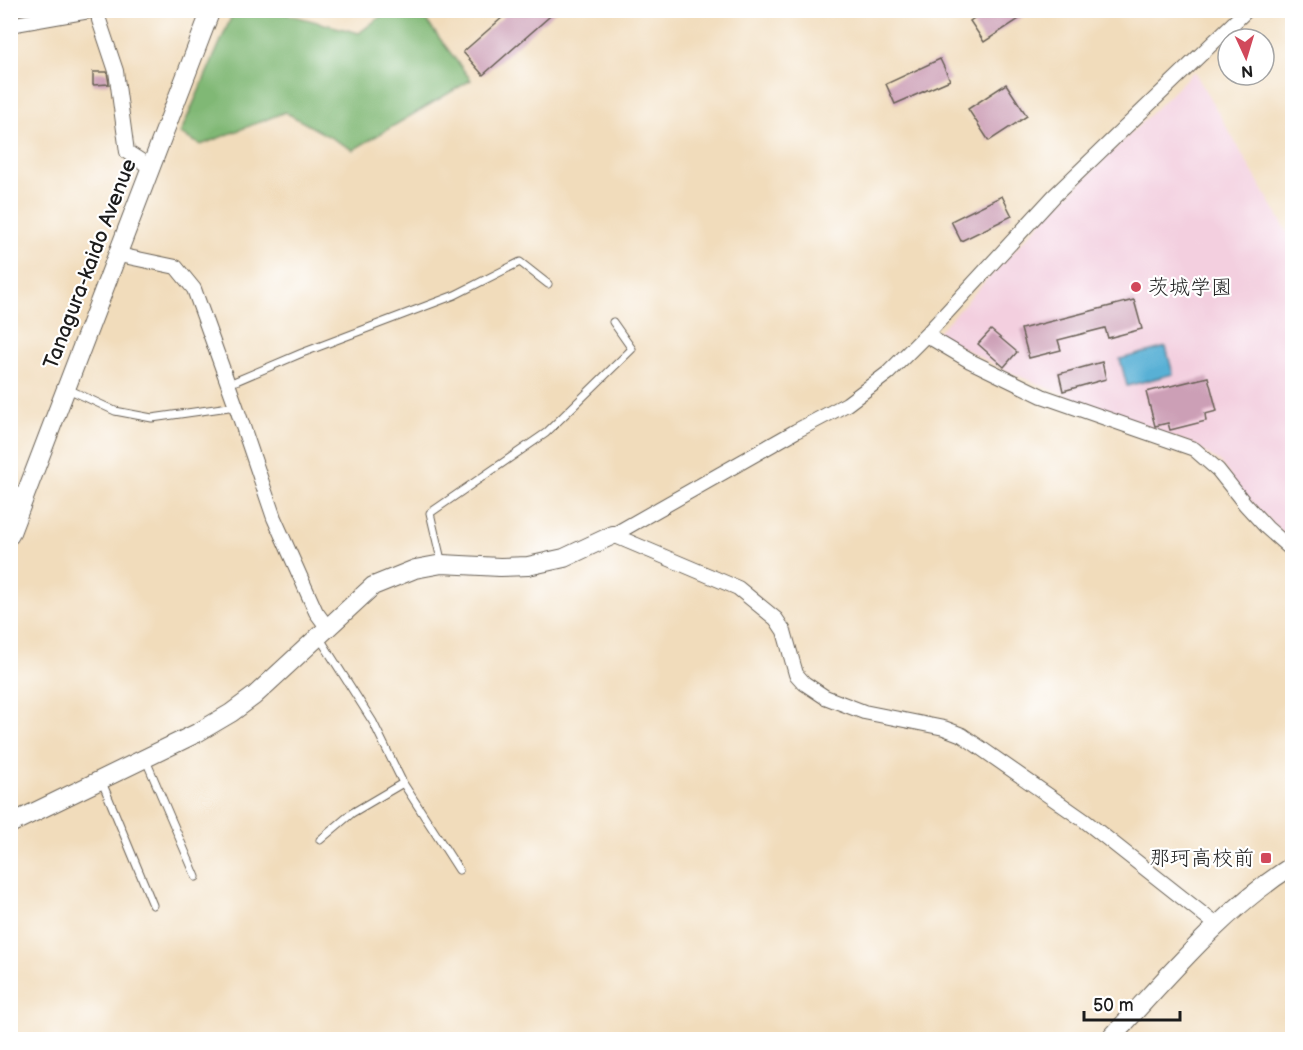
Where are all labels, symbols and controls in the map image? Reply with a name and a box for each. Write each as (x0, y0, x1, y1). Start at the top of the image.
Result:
north arrow (1216, 27, 1276, 87)
text: N (1240, 61, 1254, 80)
street label: Tanagura-kaido Avenue (38, 155, 142, 373)
place label: 茨城学園 (1148, 275, 1232, 300)
marker: 茨城学園 (1129, 280, 1143, 294)
place label: 那珂高校前 (1149, 846, 1254, 871)
marker: 那珂高校前 (1259, 851, 1273, 865)
scale bar (1084, 984, 1180, 1022)
text: 50 m (1093, 995, 1134, 1016)

